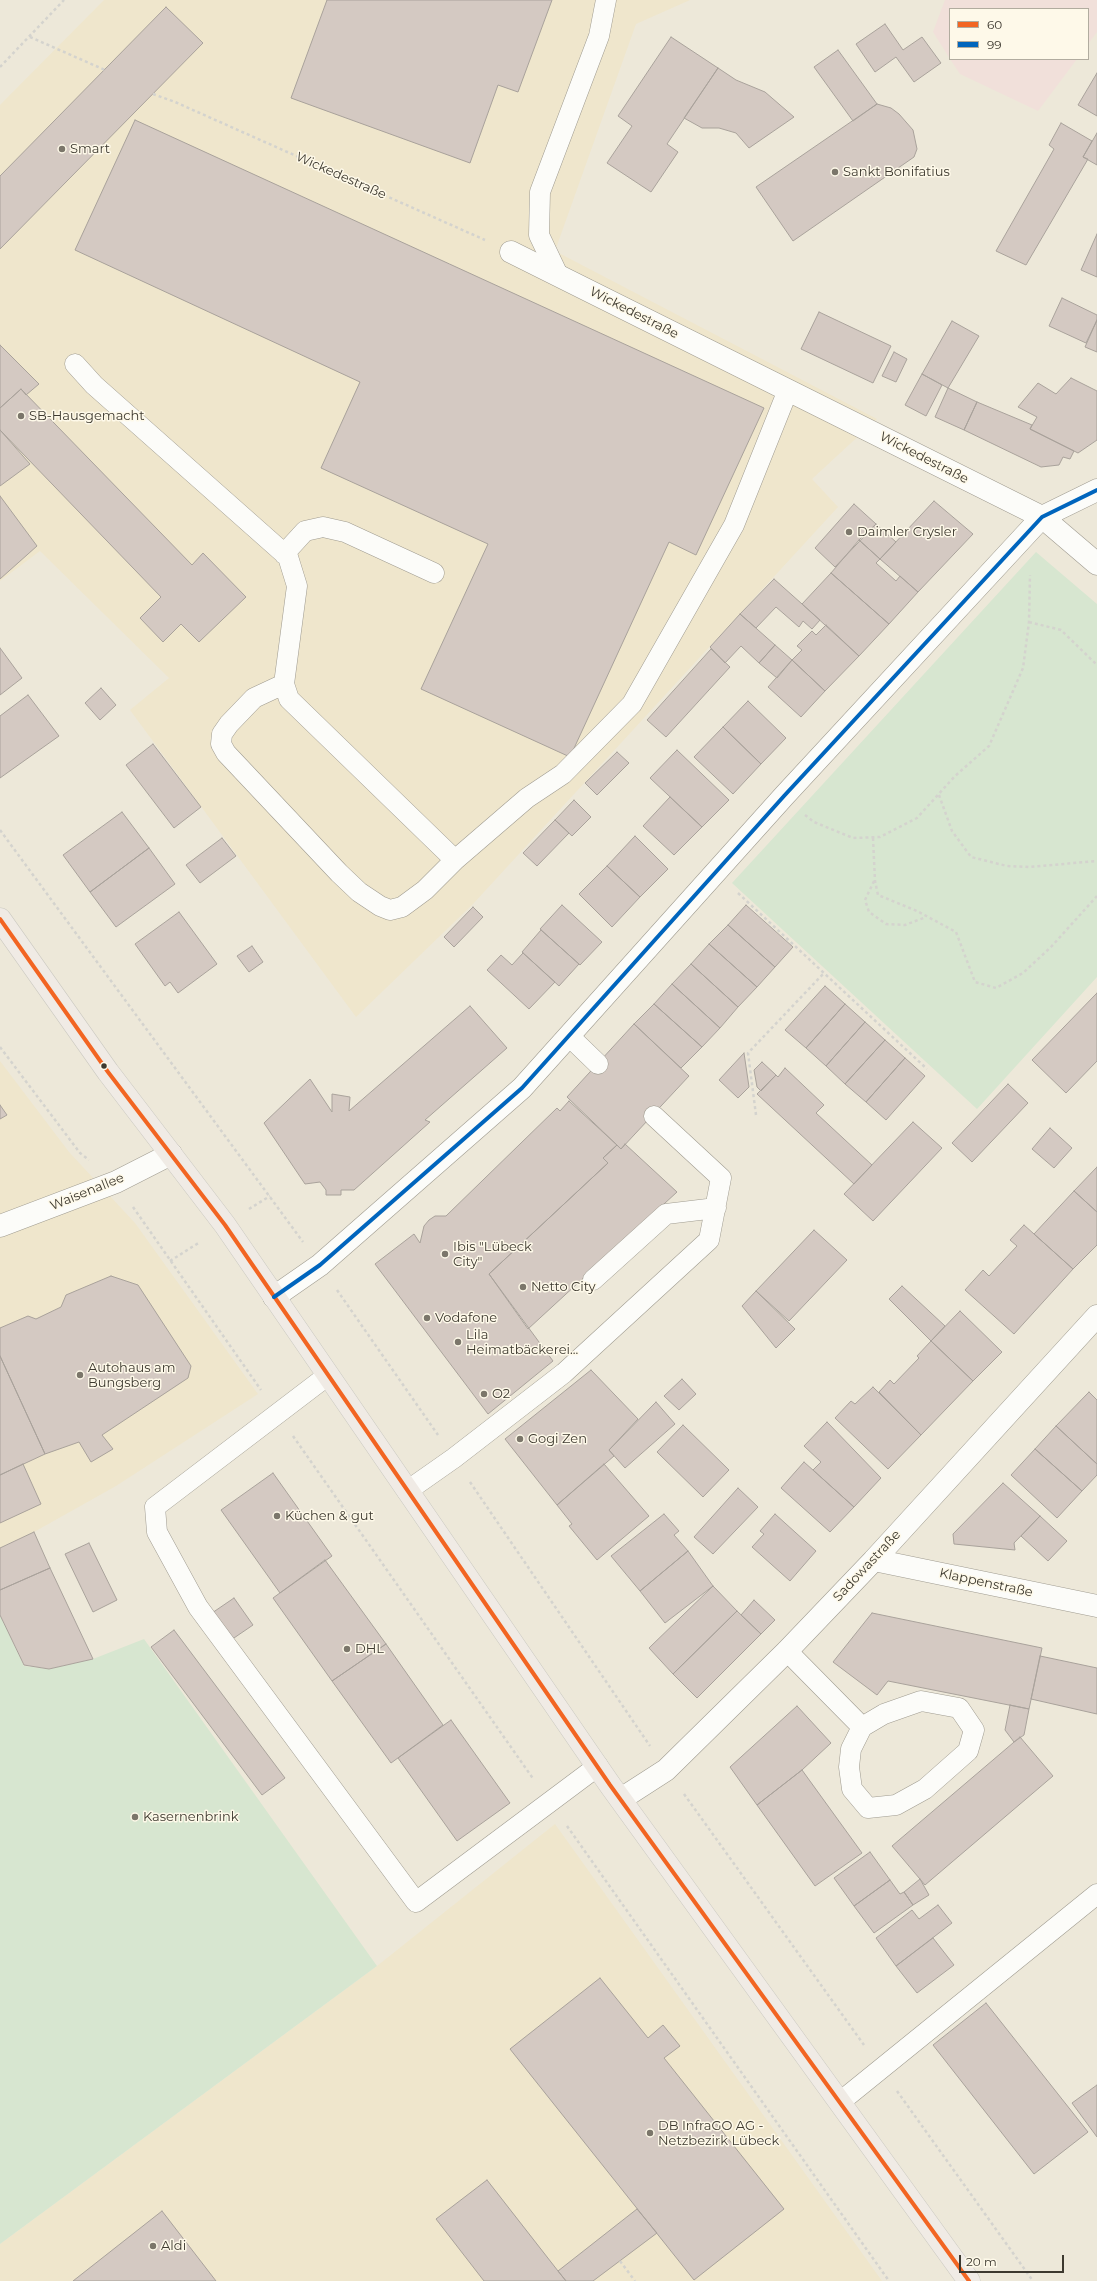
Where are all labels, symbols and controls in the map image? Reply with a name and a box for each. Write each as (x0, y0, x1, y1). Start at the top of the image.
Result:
legend (949, 8, 1089, 60)
text: 60 (987, 17, 1002, 32)
text: 99 (987, 37, 1002, 52)
place label: Smart (70, 141, 110, 157)
marker: Smart (57, 144, 67, 154)
street label: Wickedestraße (293, 149, 389, 203)
place label: Sankt Bonifatius (843, 164, 950, 180)
marker: Sankt Bonifatius (830, 167, 840, 177)
street label: Wickedestraße (587, 284, 681, 342)
place label: SB-Hausgemacht (29, 408, 145, 424)
marker: SB-Hausgemacht (16, 411, 26, 421)
street label: Wickedestraße (877, 429, 971, 487)
place label: Daimler Crysler (857, 524, 957, 540)
marker: Daimler Crysler (844, 527, 854, 537)
unlabelled marker (99, 1061, 109, 1071)
street label: Waisenallee (48, 1170, 126, 1214)
place label: Ibis "Lübeck City" (453, 1239, 532, 1270)
marker: Ibis "Lübeck City" (440, 1249, 450, 1259)
place label: Netto City (531, 1279, 596, 1295)
marker: Netto City (518, 1282, 528, 1292)
place label: Vodafone (435, 1310, 497, 1326)
marker: Vodafone (422, 1313, 432, 1323)
place label: Lila Heimatbäckerei... (466, 1327, 578, 1358)
marker: Lila Heimatbäckerei... (453, 1337, 463, 1347)
place label: Autohaus am Bungsberg (88, 1360, 176, 1391)
marker: Autohaus am Bungsberg (75, 1370, 85, 1380)
place label: O2 (492, 1386, 510, 1402)
marker: O2 (479, 1389, 489, 1399)
place label: Gogi Zen (528, 1431, 587, 1447)
marker: Gogi Zen (515, 1434, 525, 1444)
place label: Küchen & gut (285, 1508, 374, 1524)
marker: Küchen & gut (272, 1511, 282, 1521)
street label: Sadowastraße (830, 1527, 904, 1605)
street label: Klappenstraße (938, 1565, 1034, 1601)
place label: DHL (355, 1641, 384, 1657)
marker: DHL (342, 1644, 352, 1654)
place label: Kasernenbrink (143, 1809, 238, 1825)
marker: Kasernenbrink (130, 1812, 140, 1822)
place label: DB InfraGO AG - Netzbezirk Lübeck (658, 2118, 779, 2149)
marker: DB InfraGO AG - Netzbezirk Lübeck (645, 2128, 655, 2138)
place label: Aldi (161, 2238, 186, 2254)
marker: Aldi (148, 2241, 158, 2251)
scale bar (961, 2247, 1066, 2273)
text: 20 m (966, 2254, 997, 2269)

